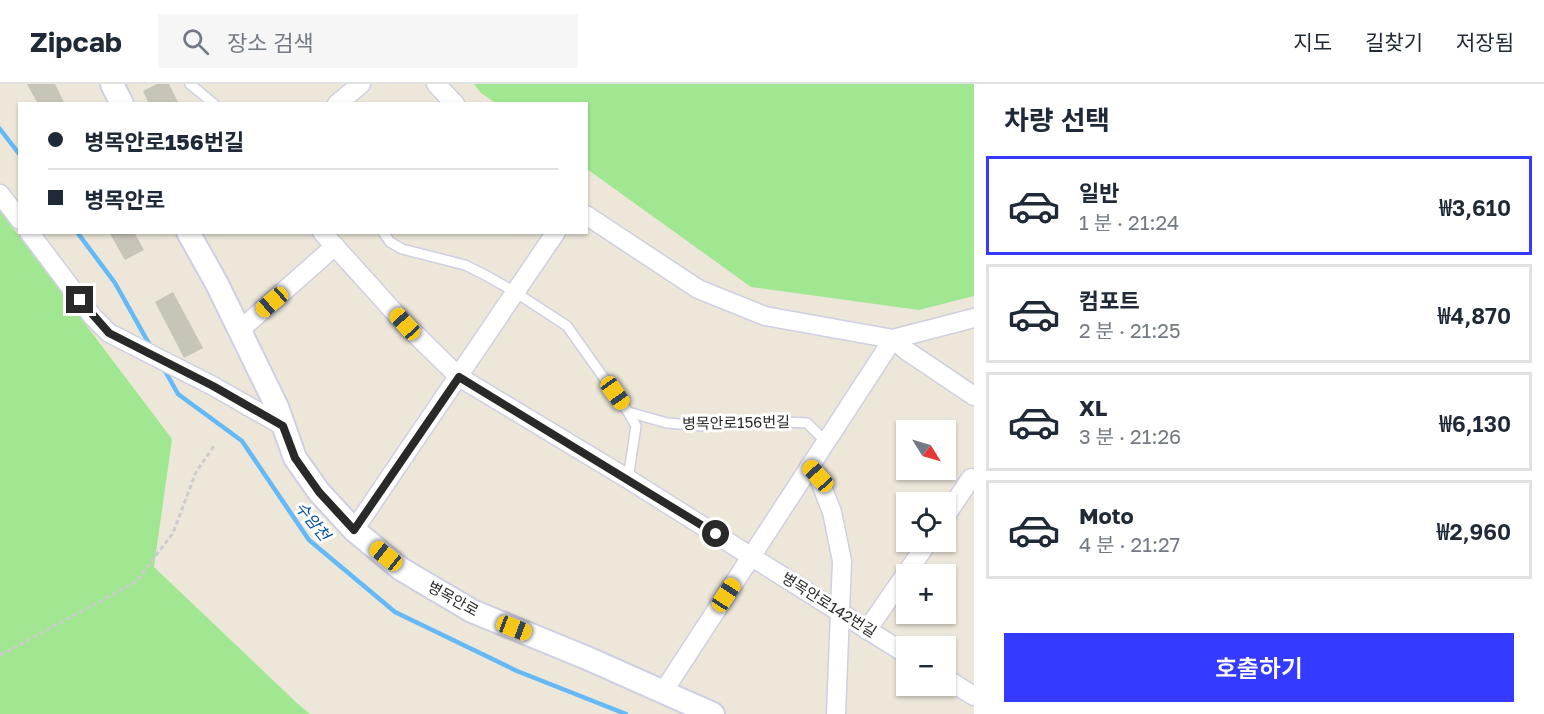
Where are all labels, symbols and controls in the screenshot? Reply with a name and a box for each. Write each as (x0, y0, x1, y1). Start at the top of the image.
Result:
search box (158, 14, 578, 68)
text: Zipcab (30, 25, 122, 58)
icon: search (179, 25, 212, 58)
text: 장소 검색 (227, 29, 314, 56)
text: 지도 (1293, 29, 1332, 55)
text: 길찾기 (1365, 29, 1423, 55)
text: 저장됨 (1456, 29, 1514, 55)
text: 차량 선택 (1004, 104, 1110, 136)
text: 병목안로156번길 (84, 128, 244, 155)
icon: car (1007, 179, 1061, 233)
text: 일반 (1079, 179, 1119, 206)
text: 병목안로 (84, 186, 165, 213)
text: ₩3,610 (1439, 194, 1511, 221)
text: 1 분 · 21:24 (1079, 210, 1179, 234)
car (253, 283, 291, 321)
route end (66, 286, 93, 313)
icon: car (1007, 287, 1061, 341)
text: 컴포트 (1079, 287, 1140, 314)
text: ₩4,870 (1438, 302, 1511, 329)
car (386, 305, 424, 343)
text: 2 분 · 21:25 (1079, 318, 1181, 342)
car (597, 373, 633, 413)
text: XL (1079, 394, 1107, 421)
icon: car (1007, 395, 1061, 449)
text: ₩6,130 (1439, 410, 1511, 437)
street label: 병목안로156번길 (682, 412, 790, 432)
north arrow (896, 420, 956, 480)
map controls (896, 420, 956, 696)
text: 3 분 · 21:26 (1079, 424, 1181, 448)
car (799, 457, 837, 495)
button: locate (896, 492, 956, 552)
water label: 수암천 (291, 498, 336, 546)
text: Moto (1079, 502, 1134, 529)
icon: car (1007, 503, 1061, 557)
text: ₩2,960 (1437, 518, 1511, 545)
route start (702, 520, 729, 547)
text: 4 분 · 21:27 (1079, 532, 1180, 556)
car (366, 538, 406, 574)
button: + (896, 564, 956, 624)
street label: 병목안로142번길 (779, 568, 880, 640)
car (709, 575, 743, 615)
street label: 병목안로 (425, 577, 482, 619)
car (494, 613, 534, 643)
button: 호출하기 (1004, 633, 1514, 702)
button: − (896, 636, 956, 696)

